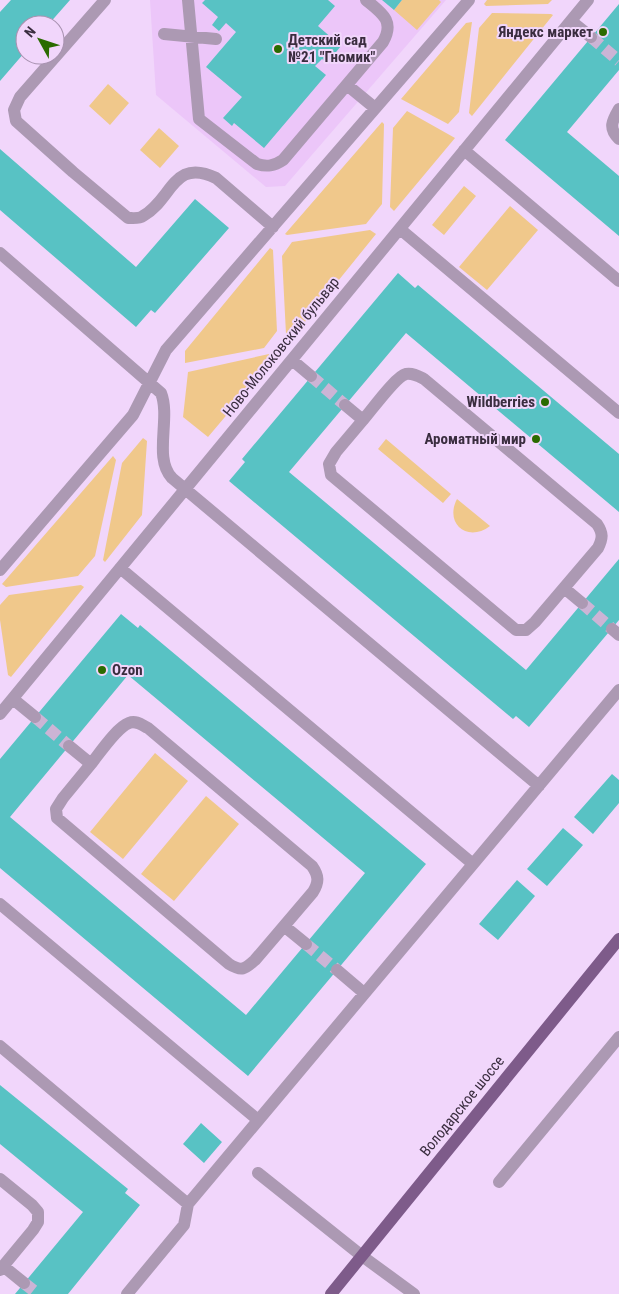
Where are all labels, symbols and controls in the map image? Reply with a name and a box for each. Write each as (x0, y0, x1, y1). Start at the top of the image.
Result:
north arrow (15, 15, 65, 65)
text: N (21, 23, 39, 40)
place label: Яндекс маркет (497, 23, 593, 41)
marker: Яндекс маркет (597, 26, 609, 38)
place label: Детский сад №21 "Гномик" (288, 31, 376, 66)
marker: Детский сад №21 "Гномик" (272, 43, 284, 55)
street label: Ново-Молоковский бульвар (219, 273, 343, 421)
place label: Wildberries (466, 393, 535, 411)
marker: Wildberries (539, 396, 551, 408)
place label: Ароматный мир (424, 430, 526, 448)
marker: Ароматный мир (530, 433, 542, 445)
place label: Ozon (112, 661, 143, 679)
marker: Ozon (96, 664, 108, 676)
street label: Володарское шоссе (416, 1052, 508, 1160)

